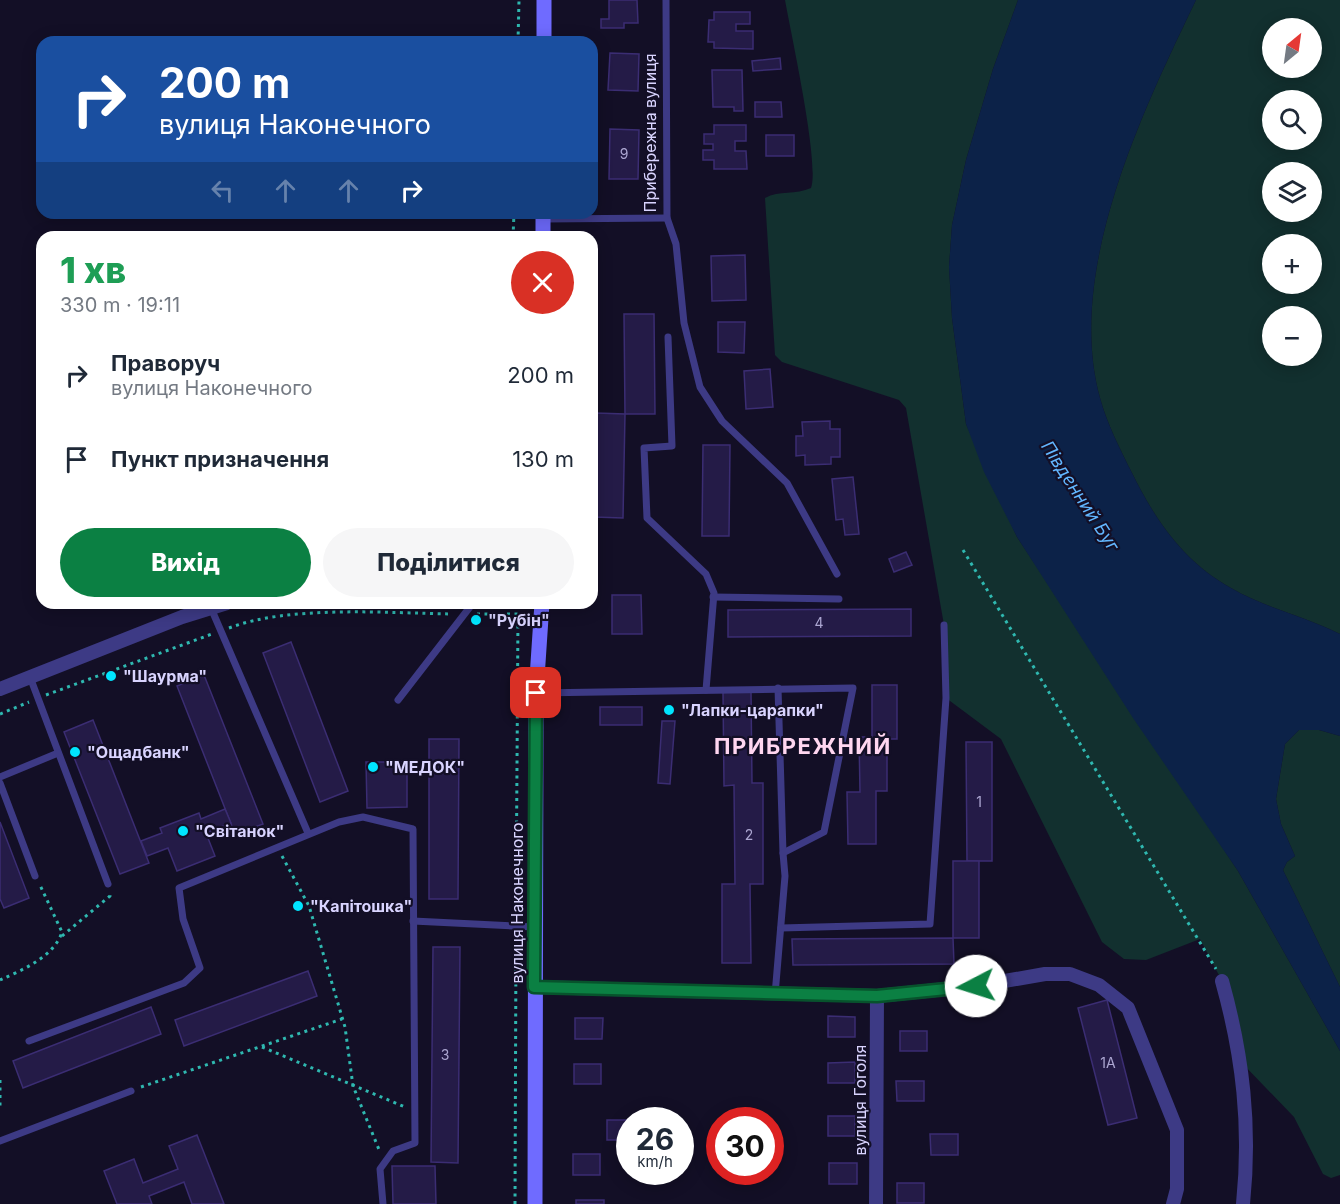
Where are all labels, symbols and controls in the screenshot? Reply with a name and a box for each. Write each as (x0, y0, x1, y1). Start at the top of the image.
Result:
north arrow (1262, 18, 1322, 78)
map controls (1262, 18, 1322, 366)
street label: Прибережна вулиця (640, 53, 660, 213)
text: 200 m (159, 57, 290, 108)
icon: right (60, 60, 138, 138)
button: search (1262, 90, 1322, 150)
text: вулиця Наконечного (159, 108, 431, 141)
house number: 9 (620, 145, 628, 162)
button: layers (1262, 162, 1322, 222)
icon: left (206, 174, 239, 207)
icon: ahead (269, 174, 302, 207)
icon: ahead (332, 174, 365, 207)
icon: right (395, 174, 428, 207)
button: + (1262, 234, 1322, 294)
text: 1 хв (60, 248, 126, 292)
button: close (511, 251, 574, 314)
text: 330 m · 19:11 (60, 293, 180, 317)
button: − (1262, 306, 1322, 366)
text: Праворуч (111, 350, 220, 376)
icon: right (60, 359, 93, 392)
text: 200 m (507, 362, 574, 388)
text: вулиця Наконечного (111, 376, 313, 400)
water label: Південний Буг (1037, 437, 1124, 556)
icon: arrive (60, 443, 93, 476)
text: Пункт призначення (111, 446, 329, 472)
text: 130 m (512, 446, 574, 472)
button: Вихід (60, 528, 311, 597)
button: Поділитися (323, 528, 574, 597)
place label: "Рубін" (488, 610, 550, 630)
marker: "Рубін" (469, 613, 483, 627)
house number: 4 (814, 614, 824, 631)
place label: "Шаурма" (123, 666, 207, 686)
pin (510, 667, 561, 718)
marker: "Шаурма" (104, 669, 118, 683)
icon: arrive (519, 676, 552, 709)
place label: "Лапки-царапки" (681, 700, 824, 720)
marker: "Лапки-царапки" (662, 703, 676, 717)
district label: ПРИБРЕЖНИЙ (714, 733, 892, 759)
place label: "Ощадбанк" (87, 742, 190, 762)
marker: "Ощадбанк" (68, 745, 82, 759)
place label: "МЕДОК" (385, 757, 465, 777)
marker: "МЕДОК" (366, 760, 380, 774)
house number: 1 (976, 793, 982, 810)
place label: "Світанок" (195, 821, 284, 841)
street label: вулиця Наконечного (507, 822, 527, 984)
marker: "Світанок" (176, 824, 190, 838)
house number: 2 (745, 826, 753, 843)
place label: "Капітошка" (310, 896, 412, 916)
marker: "Капітошка" (291, 899, 305, 913)
position arrow (944, 954, 1008, 1018)
street label: вулиця Гоголя (850, 1045, 870, 1155)
house number: 3 (441, 1046, 449, 1063)
house number: 1А (1100, 1054, 1116, 1071)
speed limit sign: 30 (706, 1107, 784, 1185)
text: 26 (636, 1121, 674, 1157)
text: km/h (637, 1152, 673, 1171)

